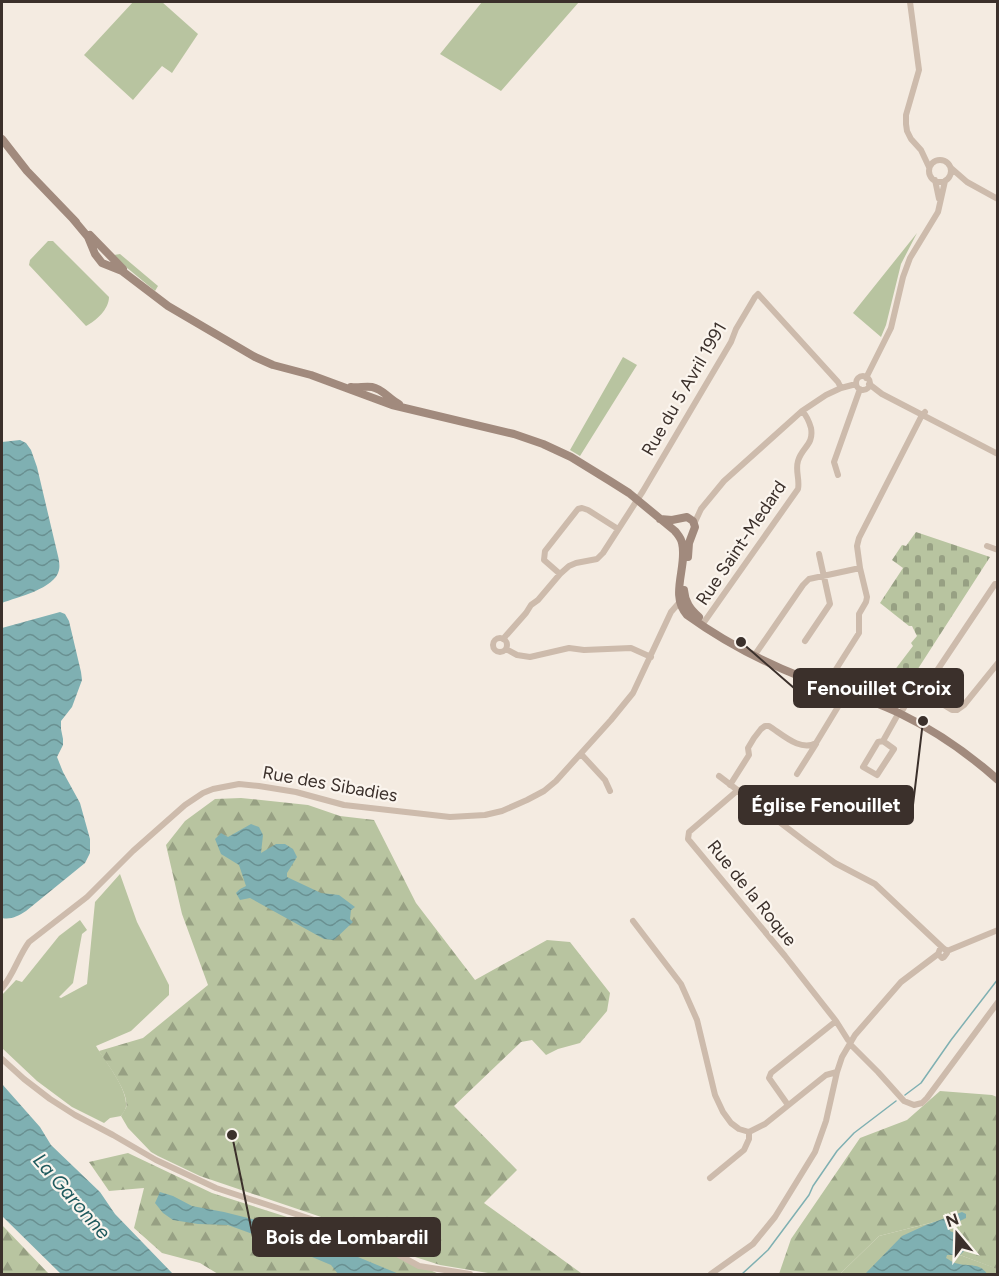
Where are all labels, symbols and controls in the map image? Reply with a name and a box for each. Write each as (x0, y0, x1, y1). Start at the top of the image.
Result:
street label: Rue du 5 Avril 1991 (637, 318, 731, 460)
street label: Rue Saint-Medard (691, 476, 791, 610)
callout: Fenouillet Croix (794, 669, 963, 707)
text: Fenouillet Croix (807, 676, 952, 700)
street label: Rue des Sibadies (261, 761, 399, 807)
callout: Église Fenouillet (739, 786, 913, 824)
text: Église Fenouillet (751, 793, 901, 817)
street label: Rue de la Roque (703, 836, 802, 951)
water label: La Garonne (28, 1148, 116, 1244)
north arrow (927, 1204, 987, 1264)
text: N (943, 1209, 961, 1231)
callout: Bois de Lombardil (253, 1218, 440, 1256)
text: Bois de Lombardil (266, 1225, 428, 1249)

